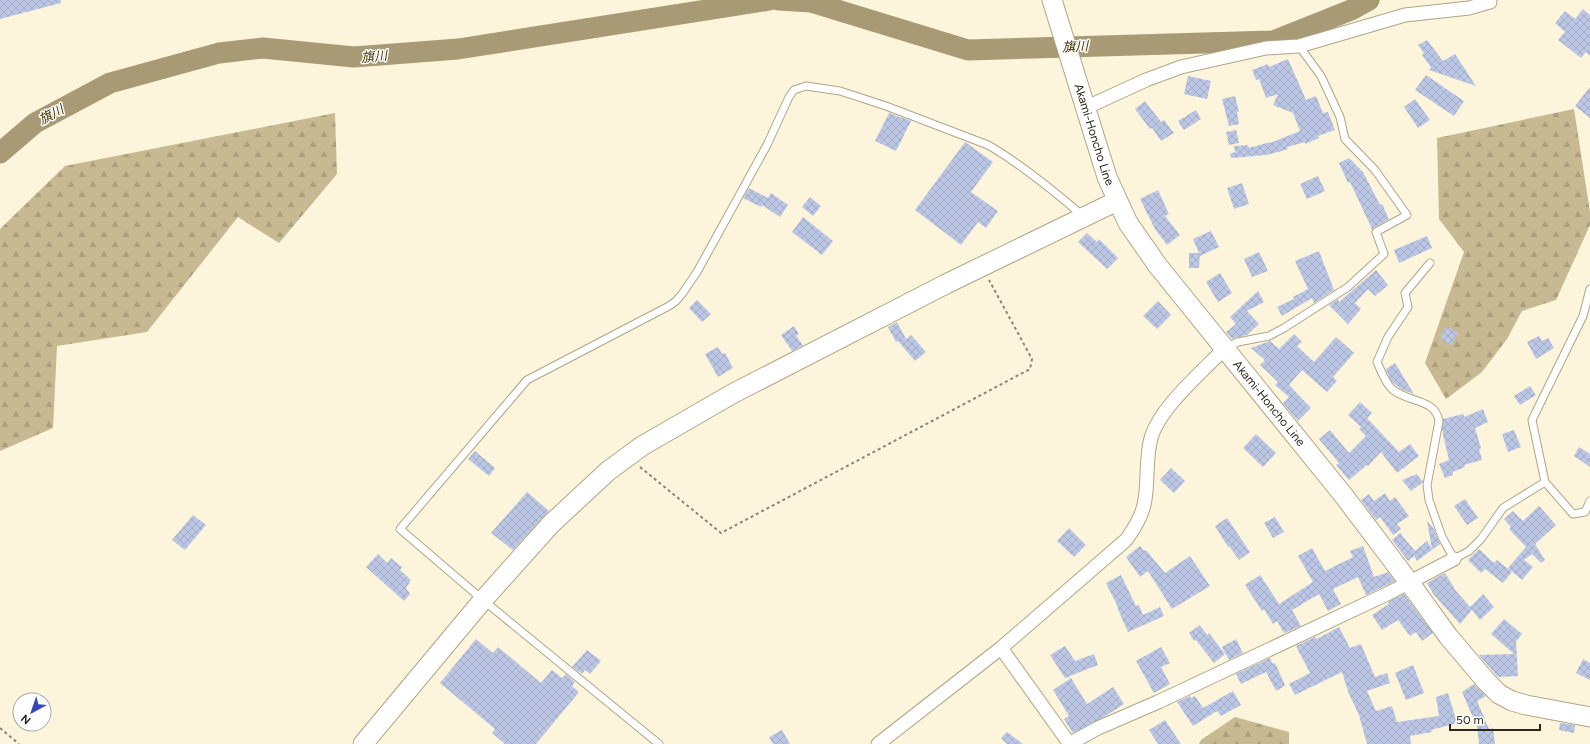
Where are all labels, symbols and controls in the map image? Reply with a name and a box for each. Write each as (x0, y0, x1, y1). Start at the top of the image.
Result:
water label: 旗川 (1062, 38, 1090, 54)
water label: 旗川 (360, 48, 390, 65)
street label: Akami-Honcho Line (1071, 82, 1117, 188)
water label: 旗川 (36, 101, 68, 127)
street label: Akami-Honcho Line (1230, 358, 1308, 449)
north arrow (12, 692, 52, 732)
scale bar (1450, 706, 1540, 732)
text: N (18, 712, 33, 727)
text: 50 m (1456, 713, 1484, 727)

